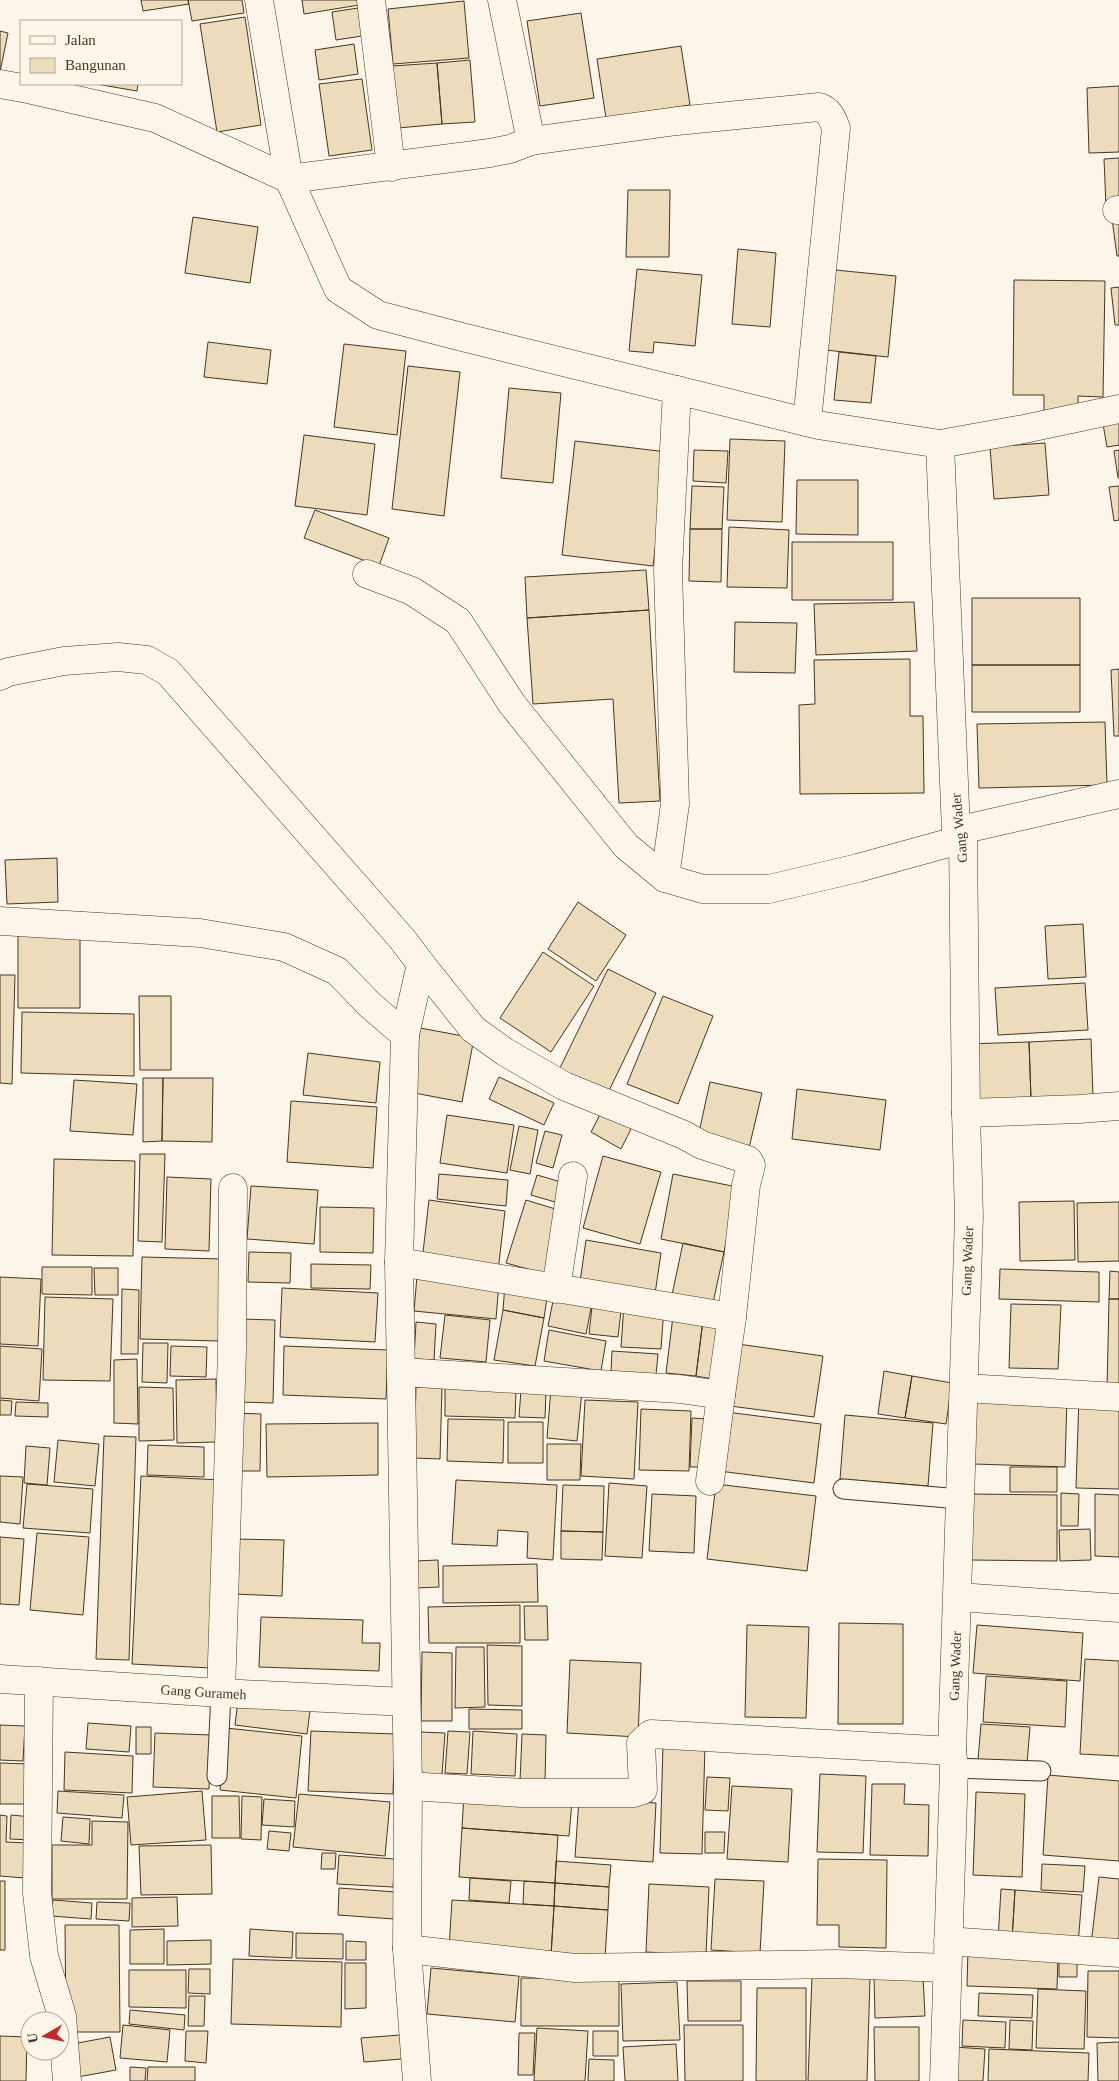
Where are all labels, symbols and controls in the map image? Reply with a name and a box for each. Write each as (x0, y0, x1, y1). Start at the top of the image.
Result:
legend (20, 20, 182, 85)
text: Jalan (65, 32, 96, 48)
text: Bangunan (65, 57, 126, 73)
street label: Gang Wader (948, 792, 971, 863)
street label: Gang Wader (959, 1226, 976, 1296)
street label: Gang Wader (947, 1631, 964, 1701)
street label: Gang Gurameh (160, 1682, 247, 1702)
north arrow (20, 2011, 70, 2061)
text: U (24, 2032, 41, 2044)

